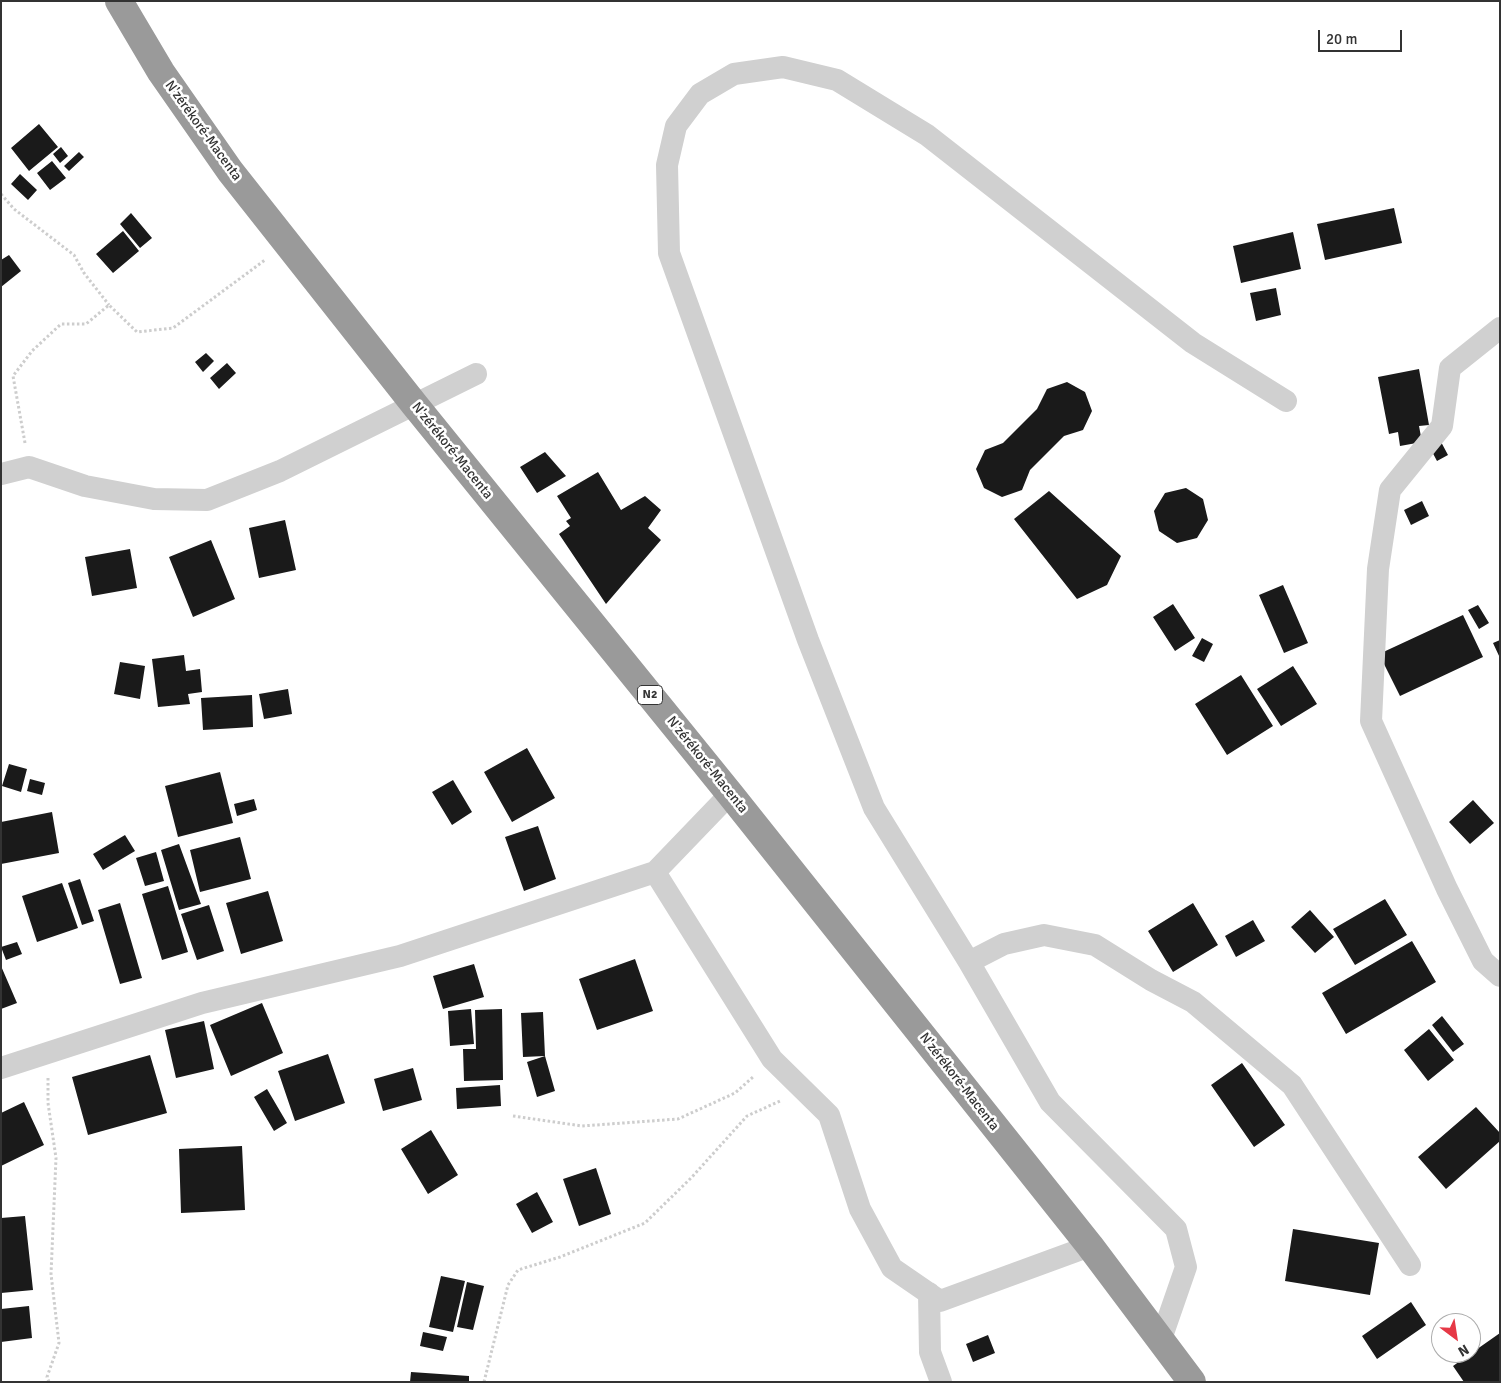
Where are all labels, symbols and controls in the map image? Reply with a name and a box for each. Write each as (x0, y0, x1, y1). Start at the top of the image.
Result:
scale bar (1321, 20, 1405, 52)
text: 20 m (1326, 30, 1357, 48)
street label: N'zérékoré-Macenta (161, 78, 245, 184)
street label: N'zérékoré-Macenta (408, 399, 496, 503)
road number: N2 (638, 686, 662, 704)
street label: N'zérékoré-Macenta (663, 713, 751, 817)
street label: N'zérékoré-Macenta (916, 1030, 1002, 1134)
north arrow (1431, 1313, 1481, 1363)
text: N (1455, 1341, 1472, 1360)

